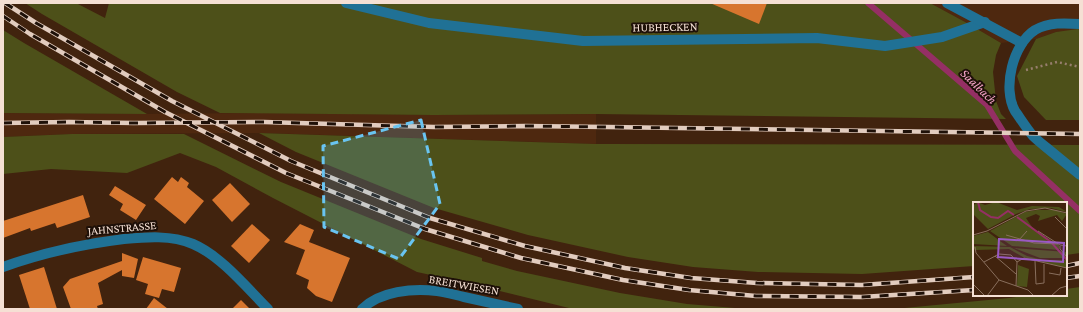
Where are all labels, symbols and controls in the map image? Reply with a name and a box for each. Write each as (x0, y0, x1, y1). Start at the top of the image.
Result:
street label: HUBHECKEN (632, 19, 698, 35)
water label: Saalbach (958, 66, 1000, 107)
inset map (973, 202, 1067, 296)
street label: JAHNSTRASSE (86, 218, 157, 238)
street label: BREITWIESEN (428, 272, 500, 298)

